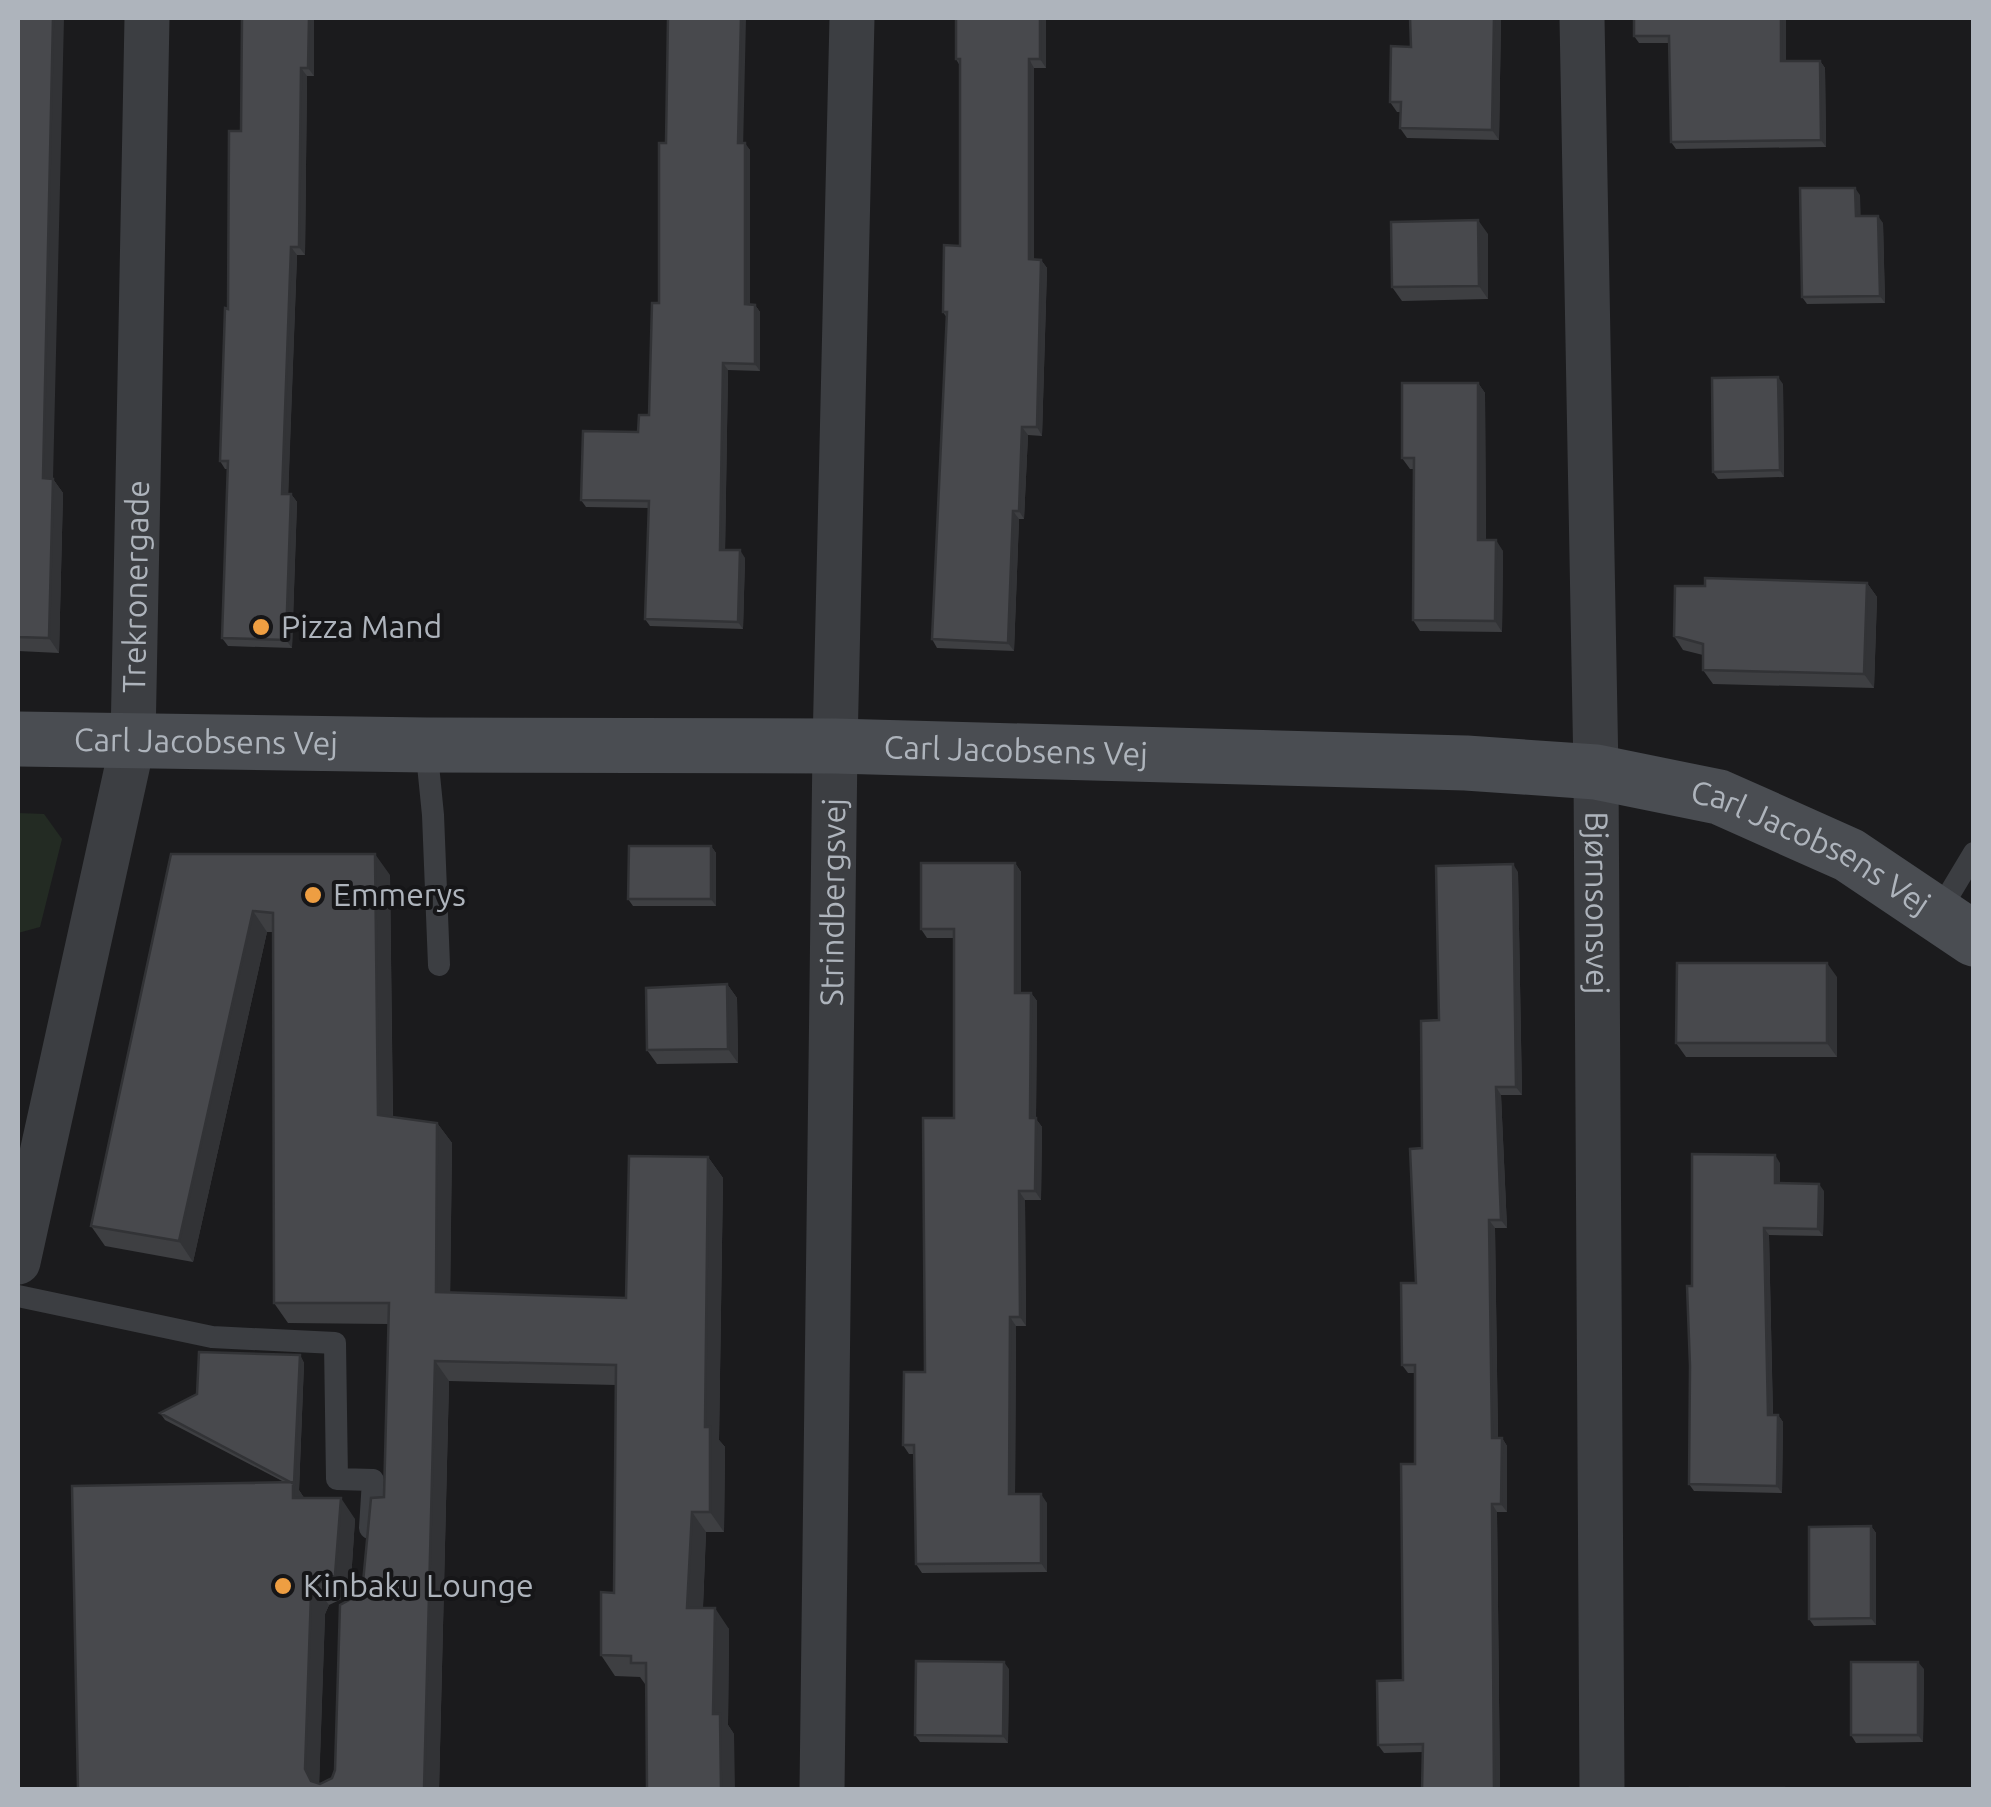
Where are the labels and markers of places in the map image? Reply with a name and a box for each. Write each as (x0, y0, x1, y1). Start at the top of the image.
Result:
place label: Pizza Mand (281, 608, 442, 644)
marker: Pizza Mand (250, 616, 272, 638)
place label: Emmerys (333, 876, 466, 912)
marker: Emmerys (302, 884, 324, 906)
place label: Kinbaku Lounge (303, 1567, 534, 1603)
marker: Kinbaku Lounge (272, 1575, 294, 1597)

